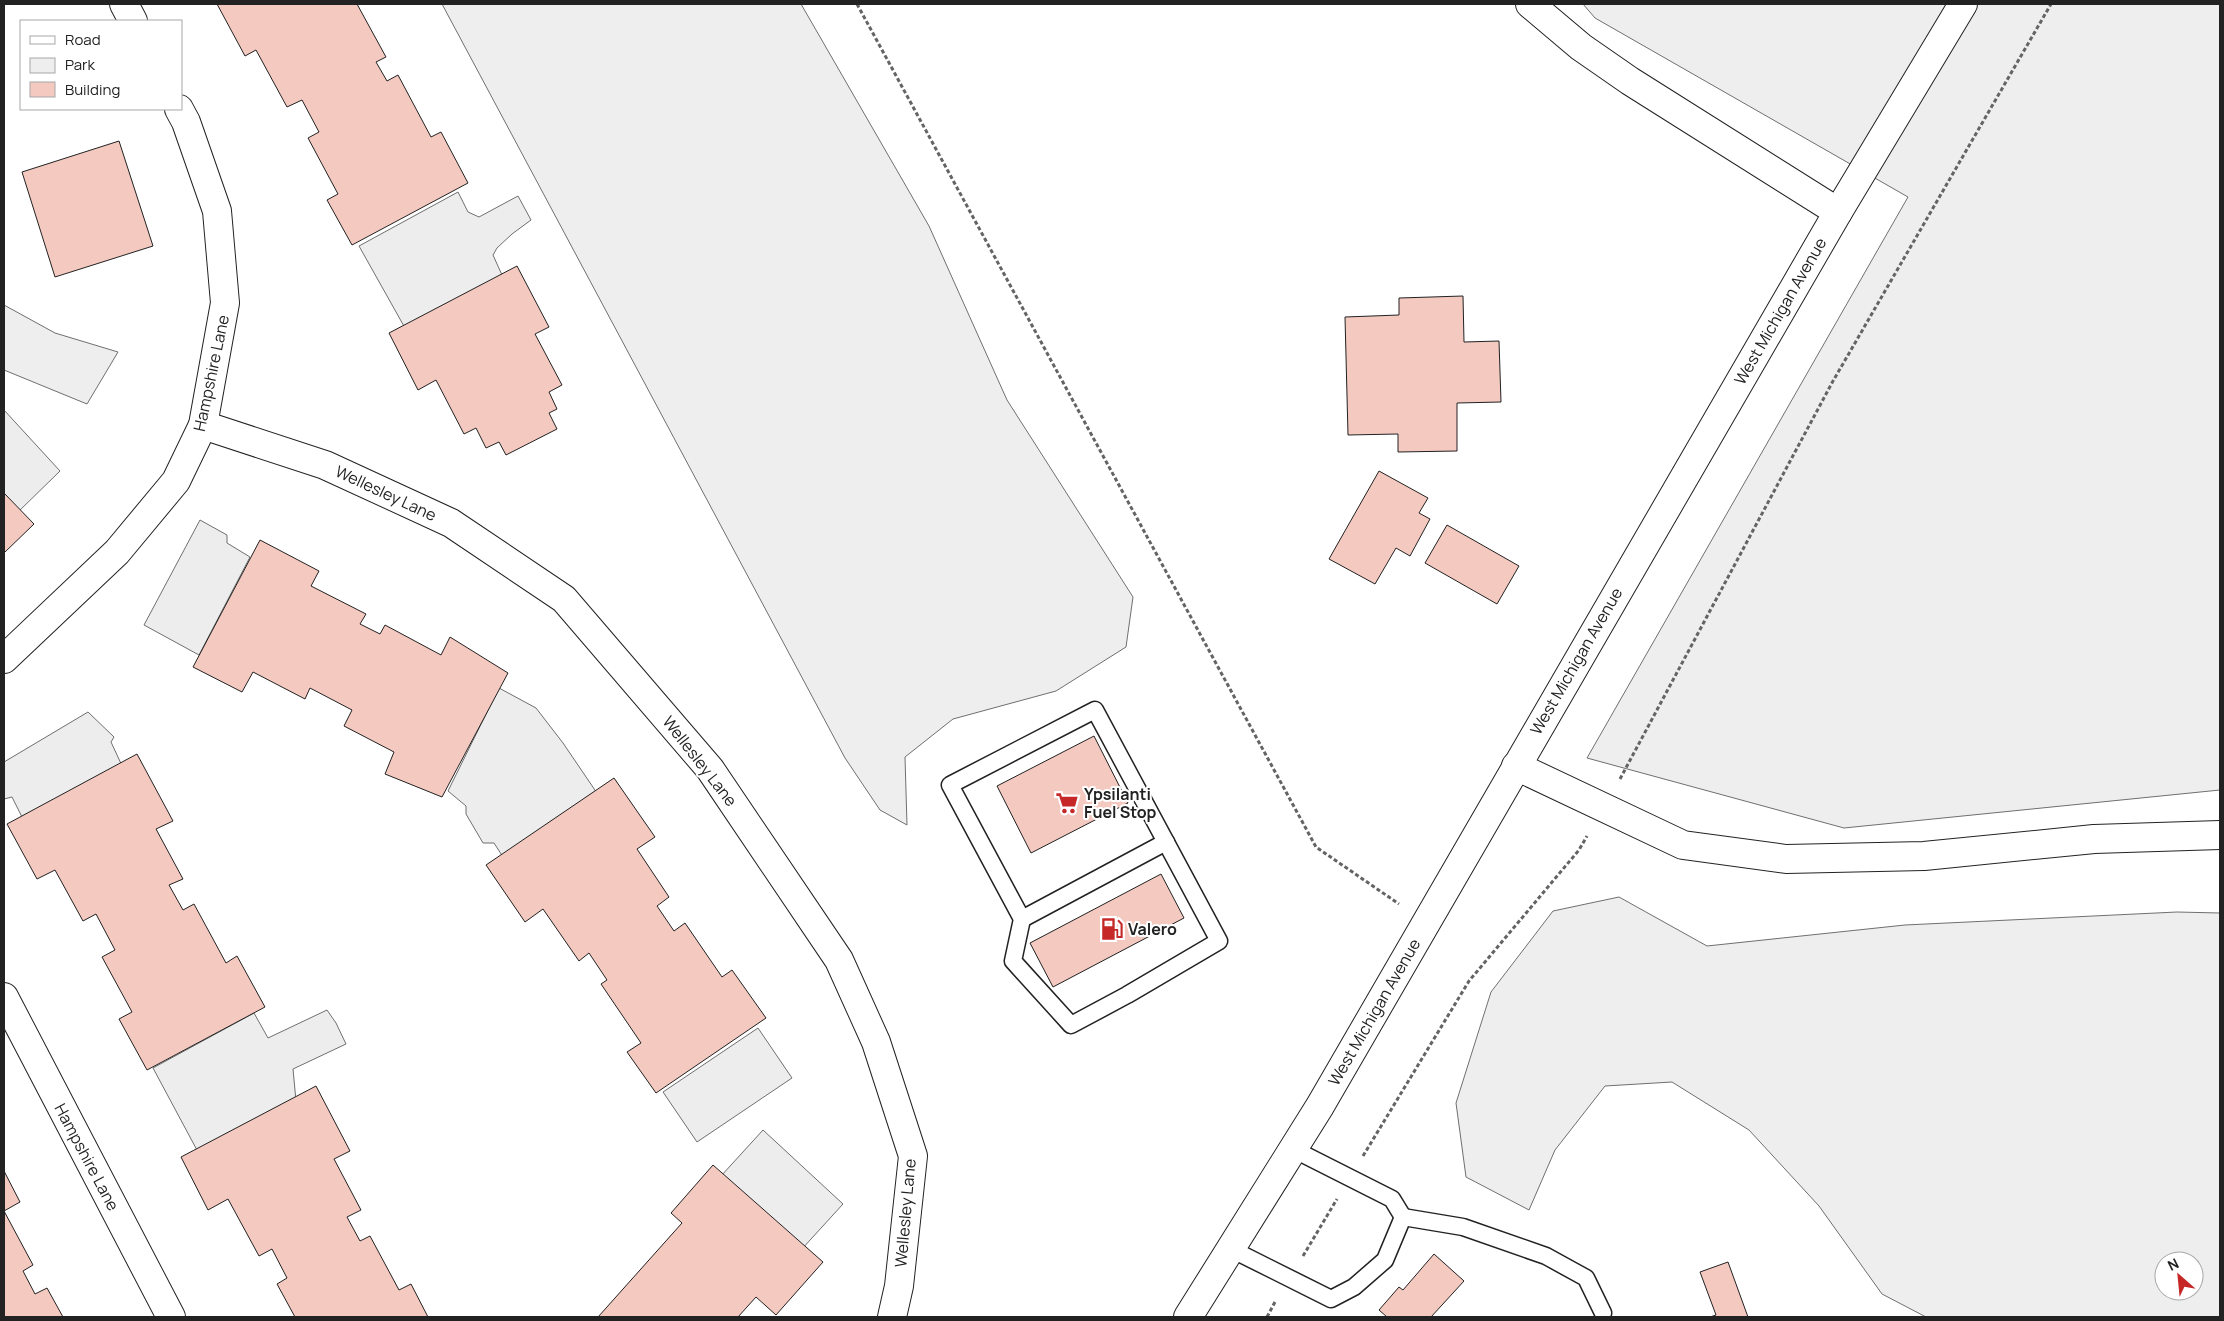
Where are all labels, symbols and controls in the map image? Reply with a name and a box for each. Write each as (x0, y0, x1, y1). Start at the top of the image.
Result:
legend (20, 20, 182, 110)
text: Road (65, 29, 101, 50)
text: Park (65, 54, 95, 75)
text: Building (65, 79, 120, 100)
street label: West Michigan Avenue (1729, 233, 1831, 389)
street label: Hampshire Lane (188, 313, 234, 433)
street label: Wellesley Lane (332, 460, 440, 526)
street label: West Michigan Avenue (1525, 583, 1627, 739)
street label: Wellesley Lane (658, 711, 742, 811)
place label: Ypsilanti Fuel Stop (1084, 783, 1157, 823)
supermarket icon: Ypsilanti Fuel Stop (1054, 790, 1080, 816)
fuel station icon: Valero (1099, 916, 1125, 942)
place label: Valero (1128, 918, 1177, 940)
street label: West Michigan Avenue (1323, 934, 1425, 1090)
street label: Hampshire Lane (49, 1100, 125, 1214)
street label: Wellesley Lane (889, 1158, 921, 1268)
north arrow (2154, 1251, 2204, 1301)
text: N (2164, 1253, 2182, 1275)

